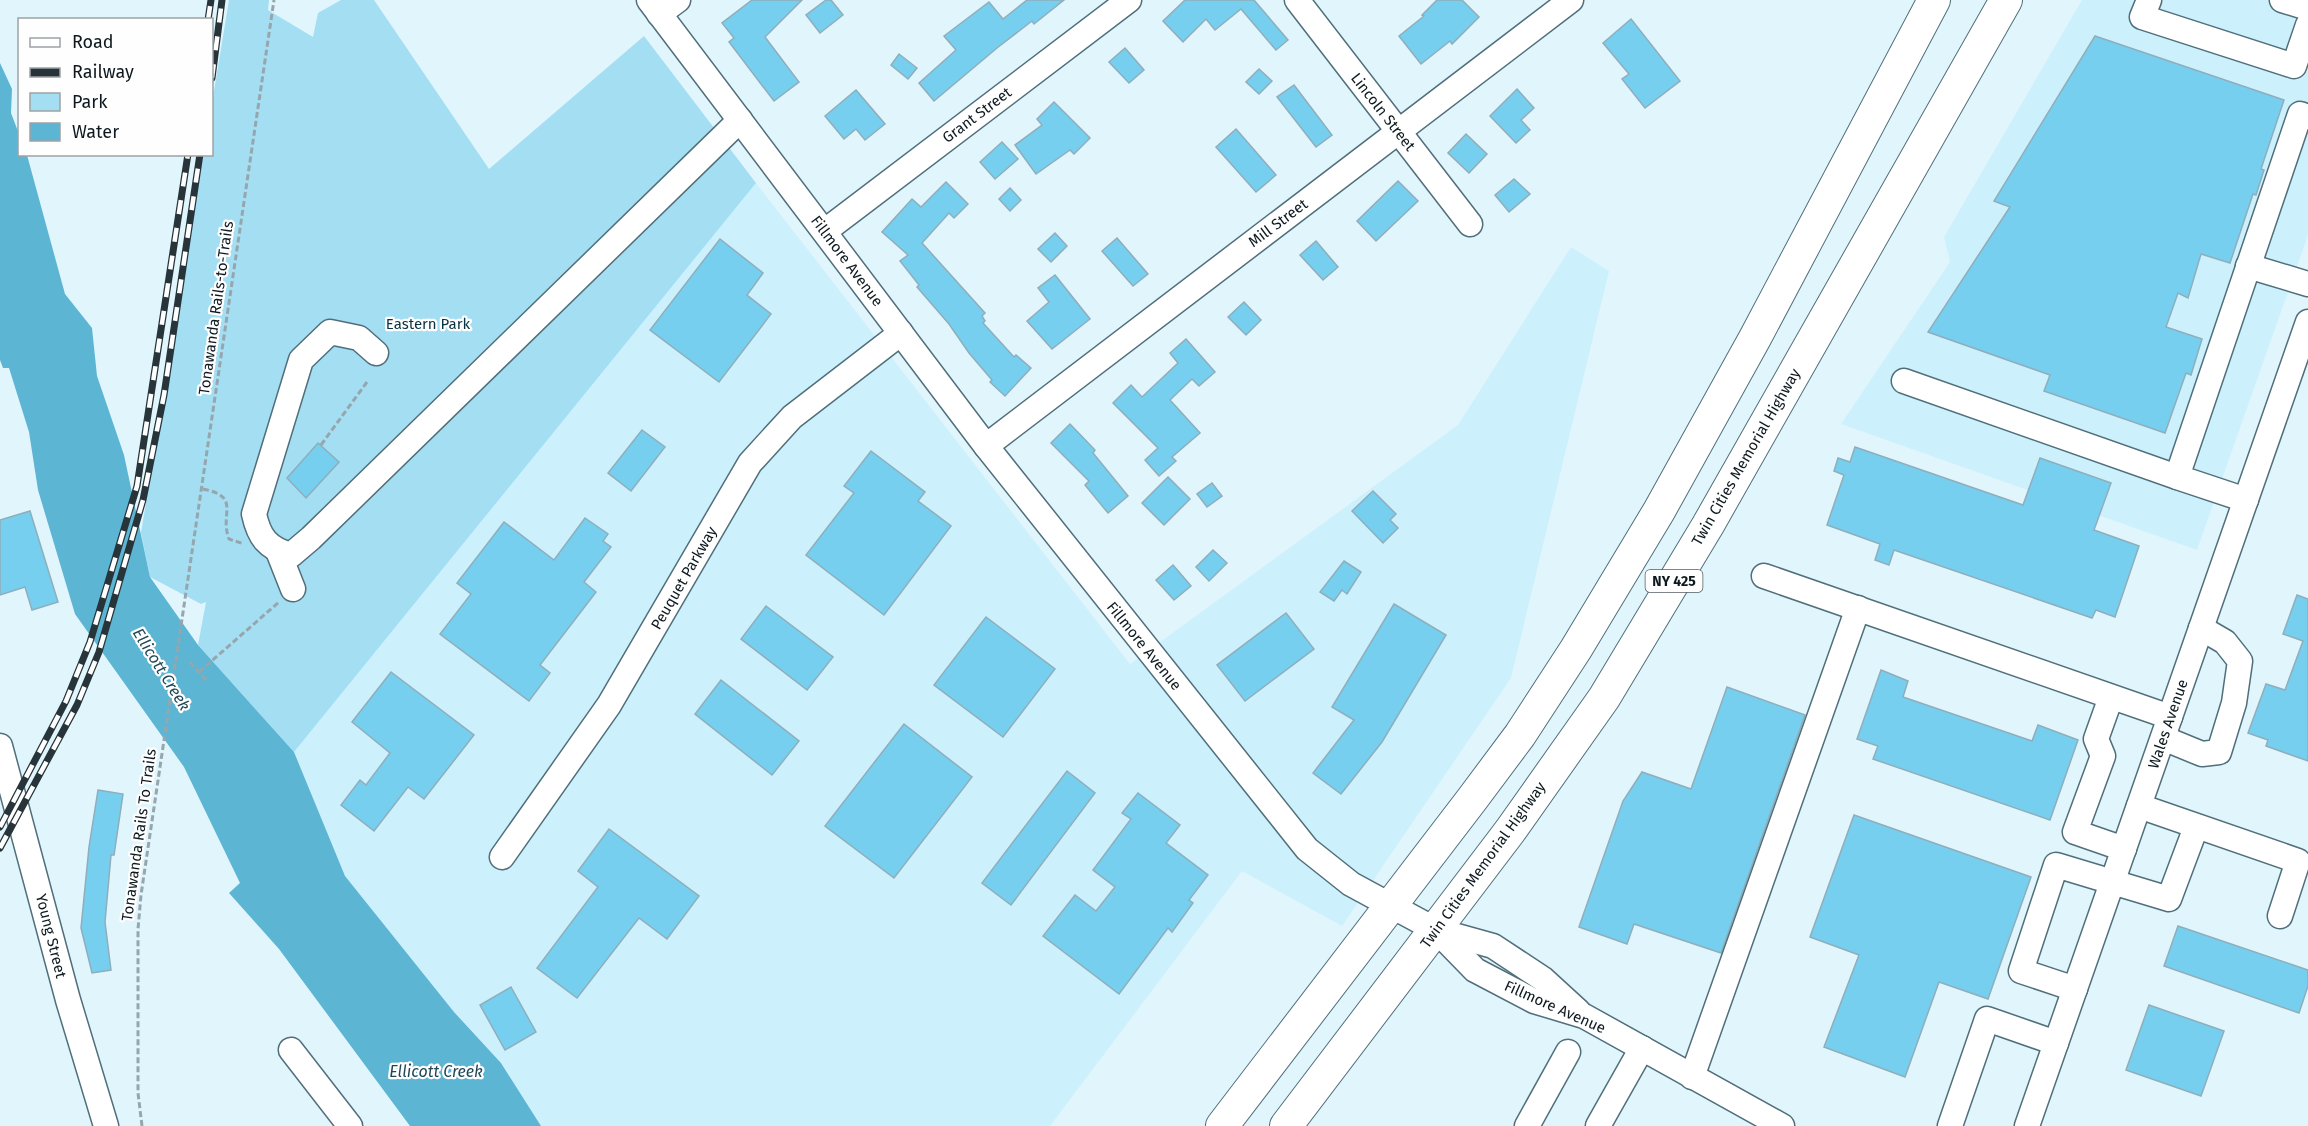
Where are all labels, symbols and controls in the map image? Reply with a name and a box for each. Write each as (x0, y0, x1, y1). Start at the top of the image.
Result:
legend (18, 18, 213, 156)
text: Road (72, 31, 114, 53)
text: Railway (72, 61, 134, 83)
street label: Lincoln Street (1347, 69, 1419, 155)
street label: Grant Street (939, 83, 1016, 147)
text: Park (72, 91, 108, 113)
text: Water (72, 121, 119, 143)
street label: Mill Street (1245, 195, 1312, 251)
street label: Fillmore Avenue (807, 212, 887, 310)
street label: Tonawanda Rails-to-Trails (195, 220, 237, 396)
park label: Eastern Park (386, 315, 470, 333)
street label: Twin Cities Memorial Highway (1688, 365, 1804, 549)
street label: Peuquet Parkway (647, 523, 721, 633)
road number: NY 425 (1646, 570, 1702, 592)
street label: Fillmore Avenue (1103, 598, 1185, 694)
water label: Ellicott Creek (129, 625, 195, 714)
street label: Wales Avenue (2144, 677, 2192, 771)
street label: Tonawanda Rails To Trails (118, 748, 160, 922)
street label: Twin Cities Memorial Highway (1417, 778, 1550, 952)
street label: Young Street (32, 892, 70, 981)
street label: Fillmore Avenue (1502, 977, 1608, 1037)
water label: Ellicott Creek (389, 1062, 483, 1081)

